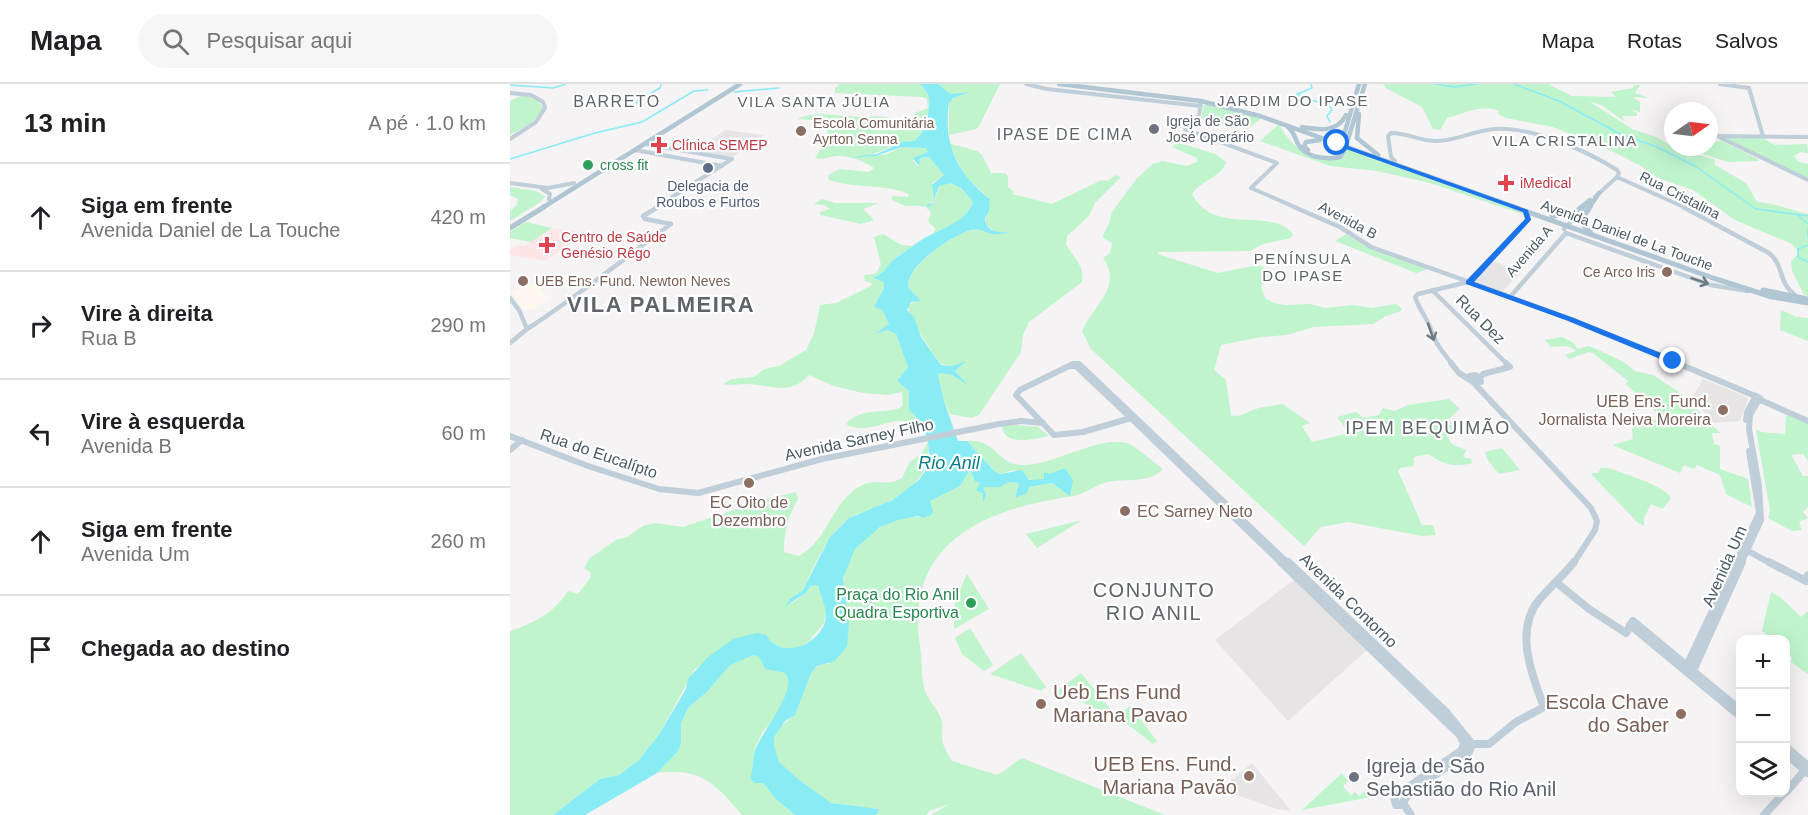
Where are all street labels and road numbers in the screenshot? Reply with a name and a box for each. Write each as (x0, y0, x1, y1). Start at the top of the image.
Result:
street label: Rua Cristalina (1637, 168, 1723, 222)
street label: Avenida Daniel de La Touche (1539, 196, 1715, 274)
street label: Avenida B (1316, 198, 1380, 242)
street label: Avenida A (1502, 222, 1556, 280)
street label: Rua Dez (1453, 291, 1509, 347)
street label: Avenida Sarney Filho (783, 415, 935, 464)
street label: Rua do Eucalípto (538, 425, 660, 482)
street label: Avenida Um (1699, 523, 1750, 609)
street label: Avenida Contorno (1297, 550, 1401, 651)

